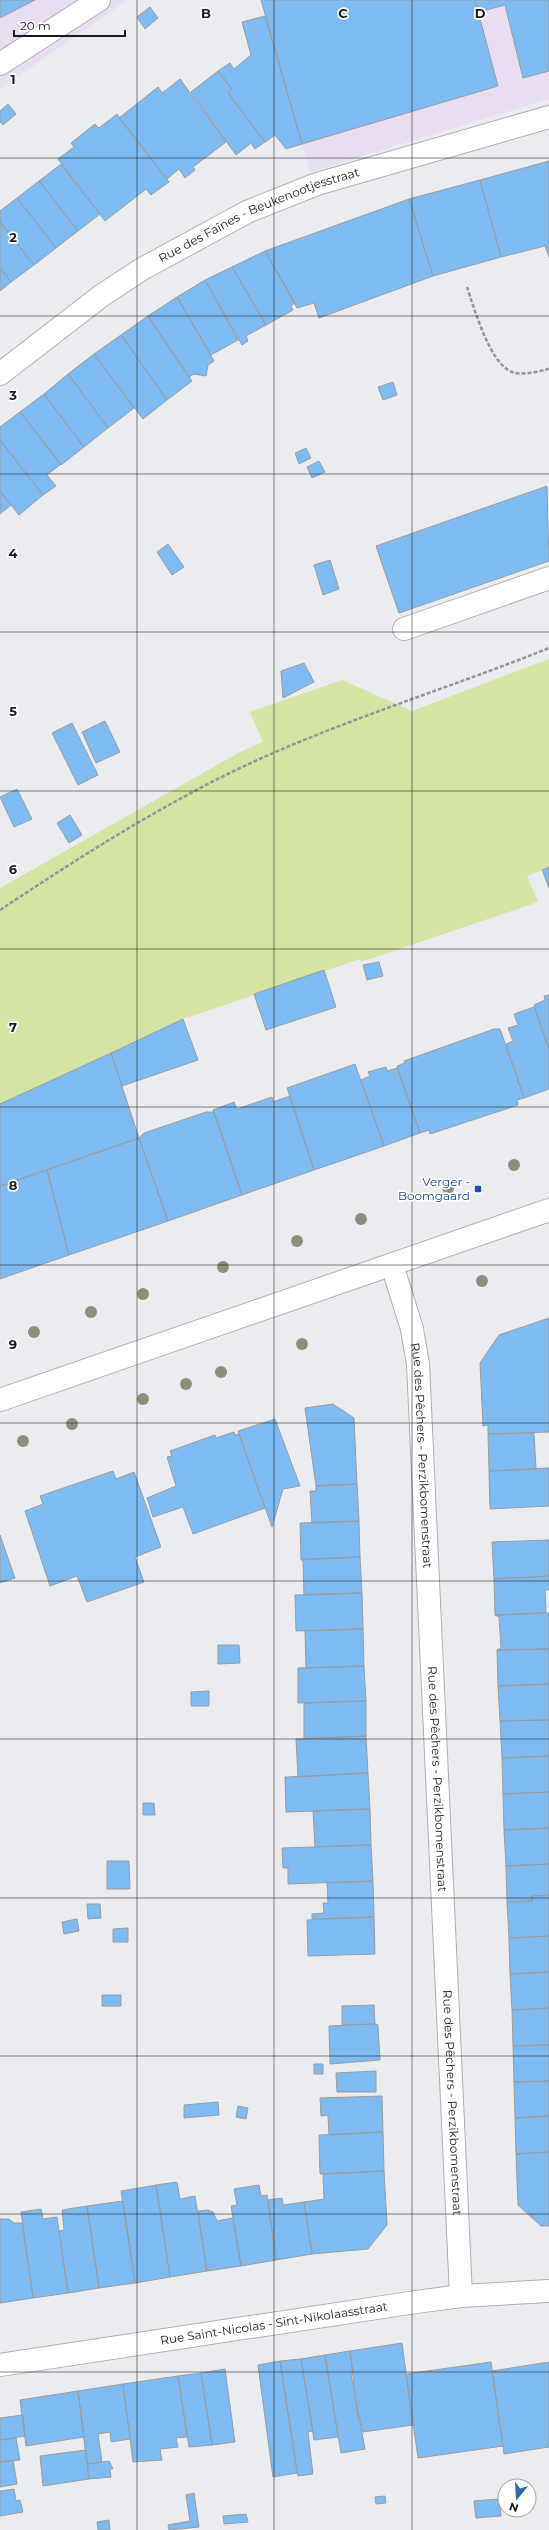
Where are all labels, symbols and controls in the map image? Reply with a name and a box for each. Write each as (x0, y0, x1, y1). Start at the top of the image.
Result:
text: B (201, 5, 211, 21)
text: C (338, 5, 348, 21)
text: D (475, 5, 486, 21)
scale bar (14, 12, 125, 38)
text: 20 m (20, 18, 51, 33)
text: 1 (10, 71, 16, 87)
street label: Rue des Faînes - Beukenootjesstraat (156, 164, 361, 266)
text: 2 (9, 229, 17, 245)
text: 3 (8, 387, 17, 403)
text: 4 (9, 545, 18, 561)
text: 5 (9, 703, 17, 719)
text: 6 (9, 861, 18, 877)
text: 7 (9, 1019, 17, 1035)
place label: Verger - Boomgaard (398, 1174, 470, 1203)
text: 8 (9, 1177, 18, 1193)
marker: Verger - Boomgaard (473, 1184, 483, 1194)
text: 9 (9, 1336, 17, 1352)
street label: Rue des Pêchers - Perzikbomenstraat (407, 1341, 435, 1569)
street label: Rue des Pêchers - Perzikbomenstraat (425, 1666, 450, 1892)
street label: Rue des Pêchers - Perzikbomenstraat (440, 1989, 465, 2216)
street label: Rue Saint-Nicolas - Sint-Nikolaasstraat (159, 2298, 389, 2348)
north arrow (497, 2478, 537, 2518)
text: N (508, 2499, 520, 2516)

